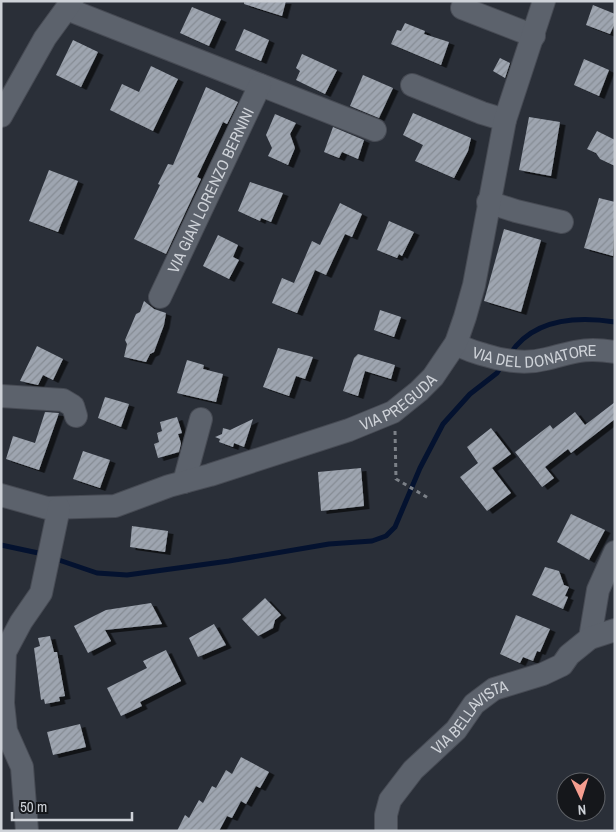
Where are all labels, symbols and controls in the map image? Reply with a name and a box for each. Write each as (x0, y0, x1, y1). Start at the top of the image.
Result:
street label: VIA GIAN LORENZO BERNINI (162, 104, 259, 277)
street label: VIA DEL DONATORE (470, 339, 597, 373)
street label: VIA PREGUDA (356, 368, 442, 435)
street label: VIA BELLAVISTA (426, 674, 511, 759)
north arrow (556, 772, 606, 822)
scale bar (12, 790, 132, 822)
text: 50 m (20, 796, 47, 817)
text: N (577, 801, 587, 819)

